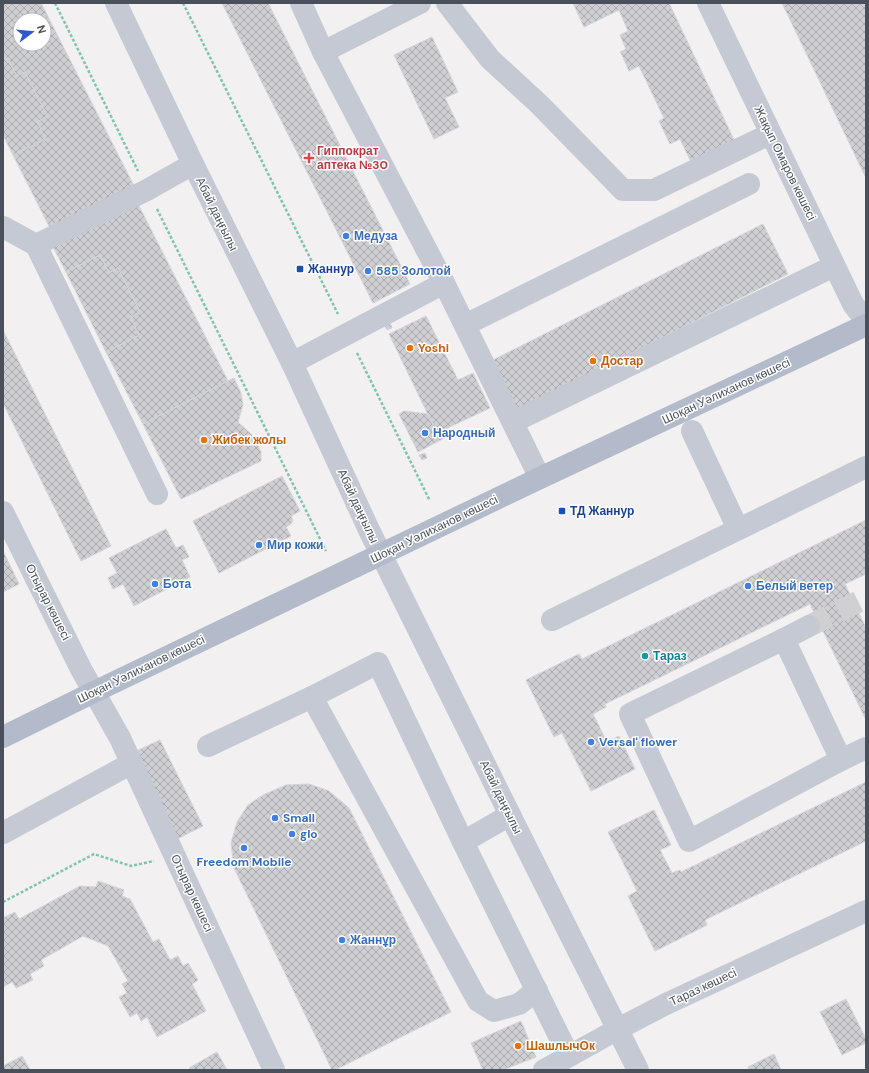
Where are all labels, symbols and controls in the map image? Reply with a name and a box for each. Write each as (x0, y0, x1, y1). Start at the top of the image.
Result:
north arrow (12, 12, 52, 52)
text: N (34, 23, 49, 35)
street label: Жақып Омаров көшесі (750, 103, 820, 223)
place label: Гиппократ аптека №30 (317, 143, 388, 173)
marker: Гиппократ аптека №30 (304, 153, 314, 163)
street label: Абай даңғылы (192, 174, 242, 254)
place label: Медуза (354, 228, 398, 244)
marker: Медуза (341, 231, 351, 241)
place label: Жаннур (307, 261, 354, 277)
place label: 585 Золотой (376, 263, 451, 279)
marker: Жаннур (295, 264, 305, 274)
marker: 585 Золотой (363, 266, 373, 276)
place label: Yoshi (418, 340, 449, 356)
marker: Yoshi (405, 343, 415, 353)
place label: Достар (601, 353, 643, 369)
street label: Шоқан Уәлиханов көшесі (659, 354, 793, 428)
marker: Достар (588, 356, 598, 366)
place label: Народный (433, 425, 495, 441)
marker: Народный (420, 428, 430, 438)
place label: Жибек жолы (211, 432, 286, 448)
marker: Жибек жолы (199, 435, 209, 445)
street label: Абай даңғылы (334, 466, 382, 546)
street label: Шоқан Уәлиханов көшесі (368, 491, 500, 567)
place label: ТД Жаннур (570, 503, 634, 519)
marker: ТД Жаннур (557, 506, 567, 516)
place label: Мир кожи (267, 537, 323, 553)
marker: Мир кожи (254, 540, 264, 550)
street label: Отырар көшесі (22, 561, 74, 643)
place label: Бота (163, 576, 192, 592)
place label: Белый ветер (756, 578, 833, 594)
marker: Бота (150, 579, 160, 589)
marker: Белый ветер (743, 581, 753, 591)
street label: Шоқан Уәлиханов көшесі (75, 631, 207, 707)
place label: Тараз (653, 648, 687, 664)
marker: Тараз (640, 651, 650, 661)
place label: Versal' flower (599, 734, 677, 750)
marker: Versal' flower (586, 737, 596, 747)
street label: Абай даңғылы (476, 757, 526, 837)
place label: Small (283, 810, 315, 826)
marker: Small (270, 813, 280, 823)
place label: glo (300, 826, 318, 842)
marker: glo (287, 829, 297, 839)
marker: Freedom Mobile (239, 843, 249, 853)
street label: Отырар көшесі (167, 852, 217, 934)
place label: Freedom Mobile (197, 854, 291, 870)
place label: Жаннұр (349, 932, 396, 948)
marker: Жаннұр (337, 935, 347, 945)
street label: Тараз көшесі (667, 964, 739, 1010)
place label: ШашлычОк (526, 1038, 596, 1054)
marker: ШашлычОк (513, 1041, 523, 1051)

